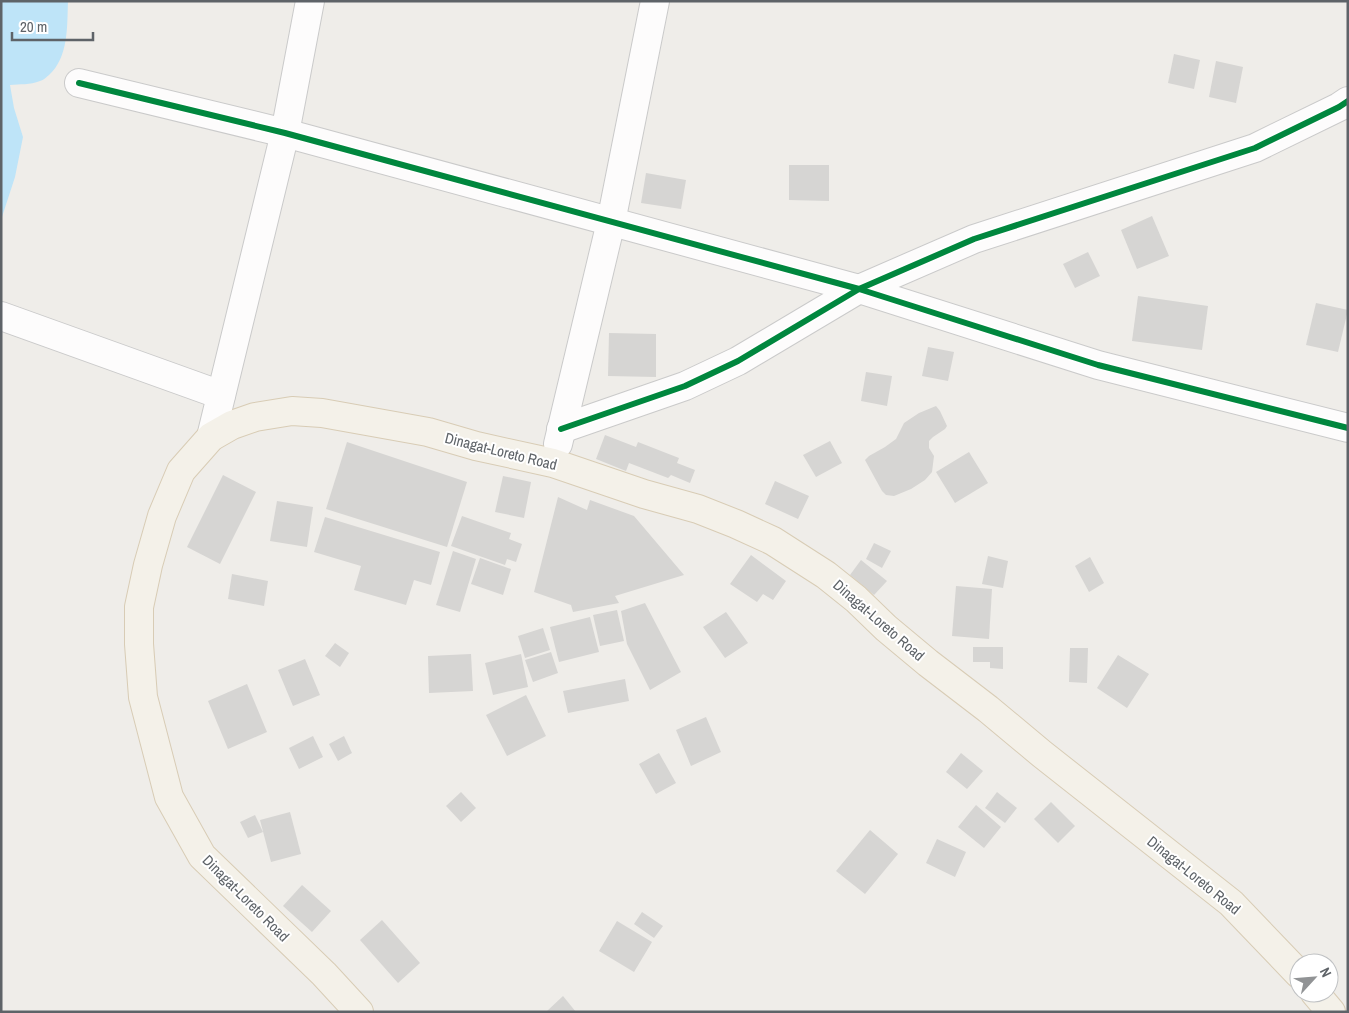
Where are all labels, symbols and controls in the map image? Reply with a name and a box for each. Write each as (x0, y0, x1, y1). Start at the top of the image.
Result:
scale bar (12, 10, 94, 42)
text: 20 m (20, 16, 47, 37)
street label: Dinagat-Loreto Road (443, 427, 559, 475)
street label: Dinagat-Loreto Road (829, 574, 929, 666)
street label: Dinagat-Loreto Road (1143, 831, 1245, 919)
street label: Dinagat-Loreto Road (198, 850, 294, 946)
north arrow (1289, 953, 1339, 1003)
text: N (1316, 965, 1336, 980)

